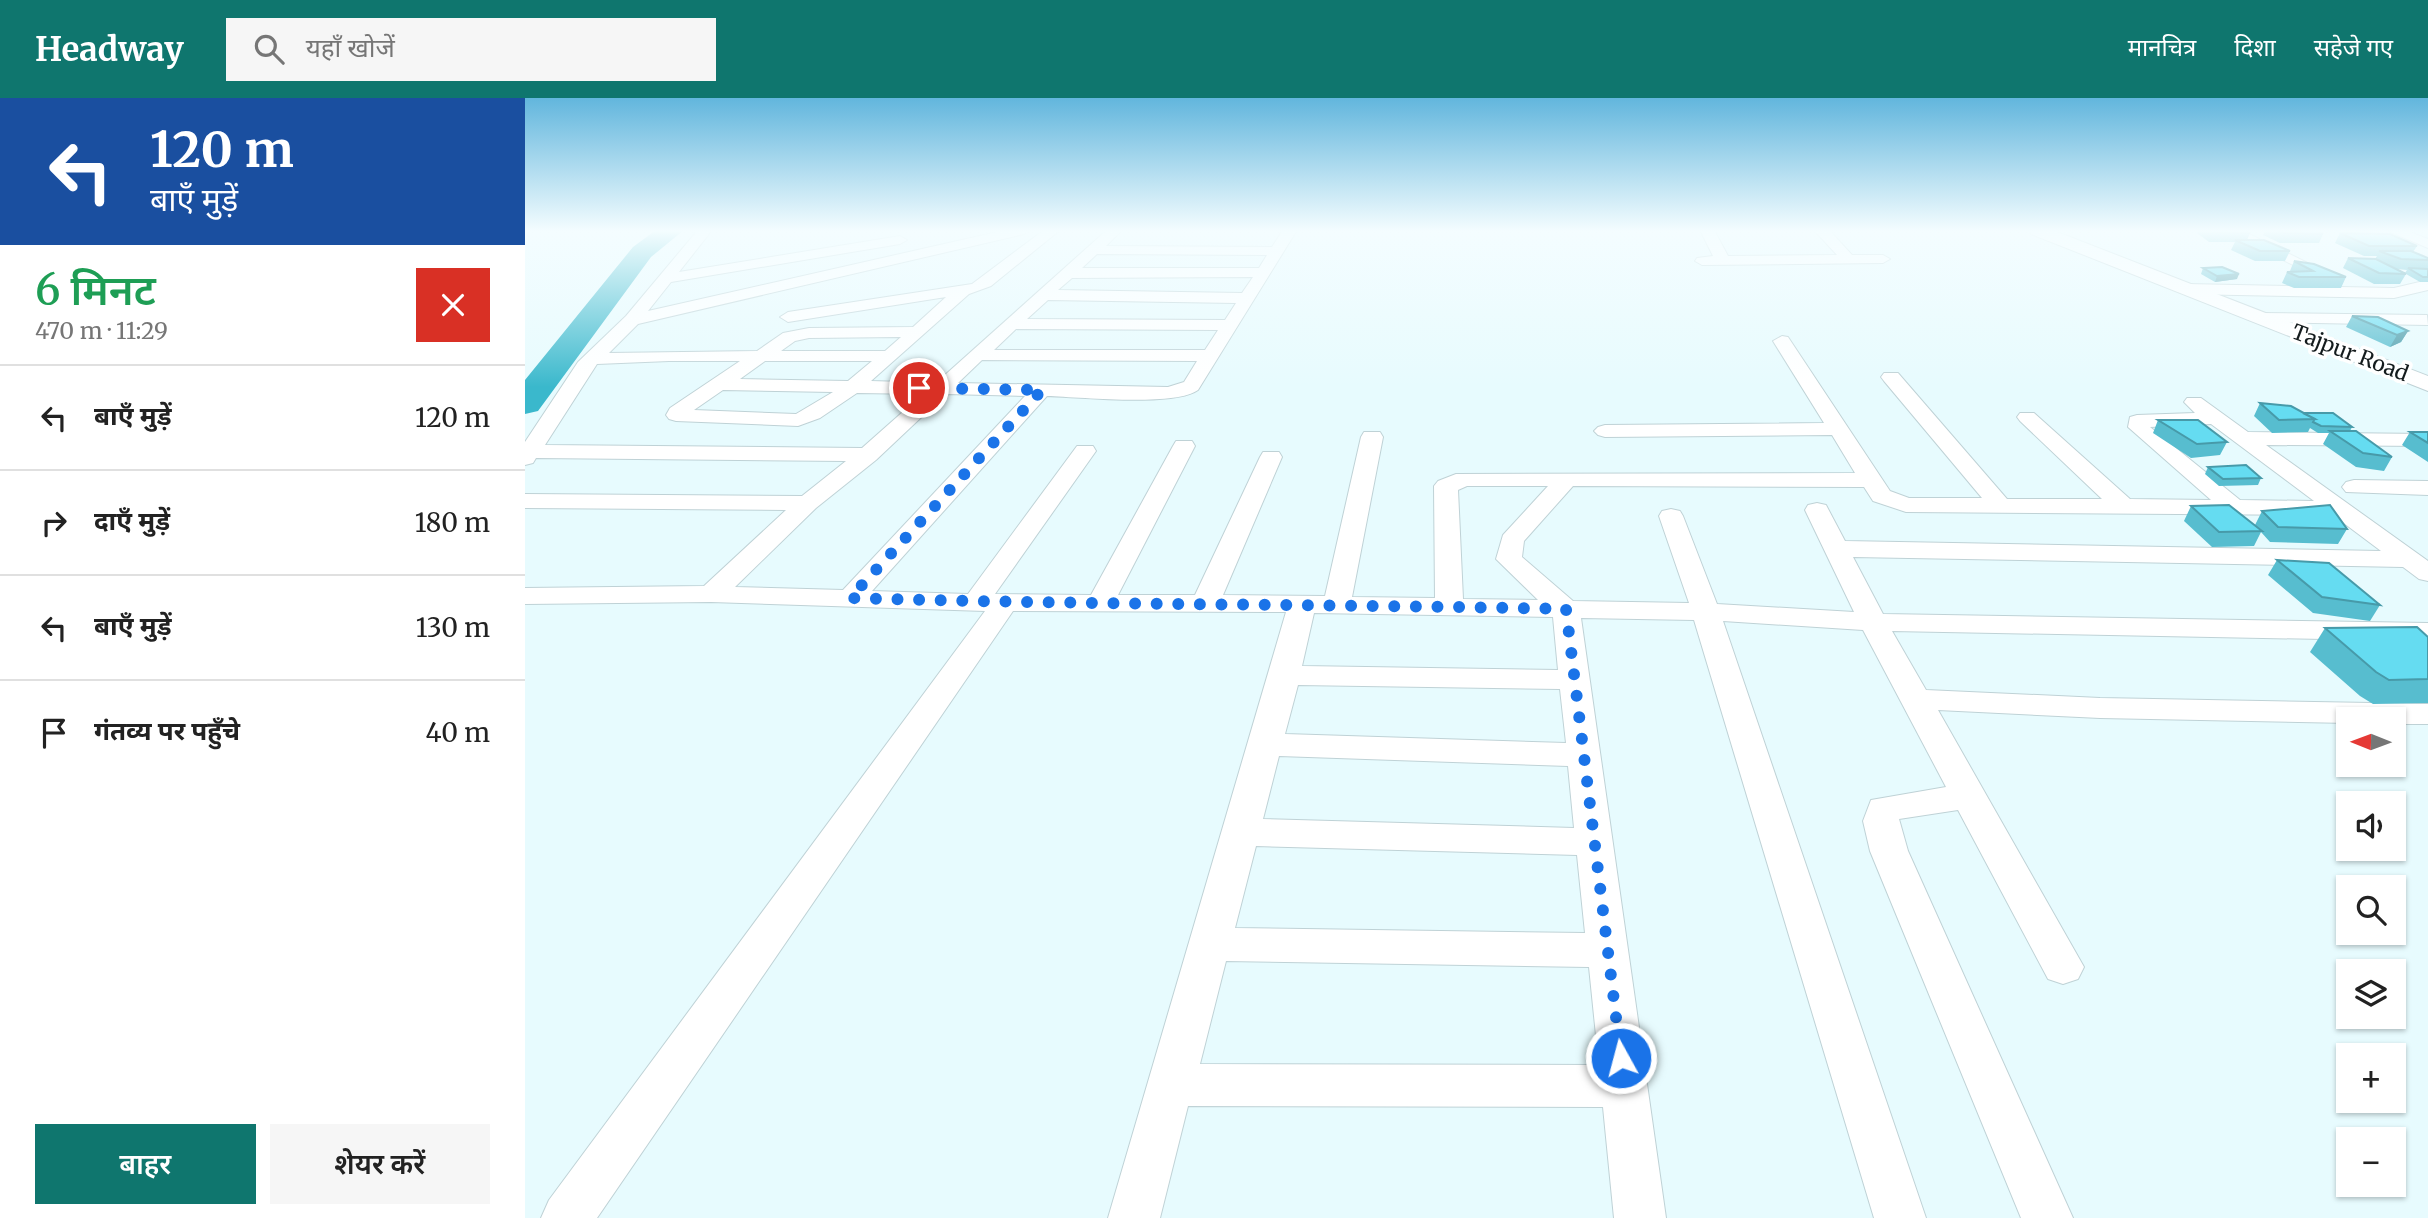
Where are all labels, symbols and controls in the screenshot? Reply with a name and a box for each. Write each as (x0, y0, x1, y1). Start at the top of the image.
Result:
search box (226, 18, 716, 81)
text: Headway (35, 29, 184, 70)
icon: search (250, 30, 288, 68)
text: यहाँ खोजें (306, 31, 395, 64)
text: मानचित्र (2128, 32, 2196, 63)
text: दिशा (2234, 32, 2276, 63)
text: सहेजे गए (2314, 32, 2393, 63)
text: 120 m (150, 119, 294, 180)
icon: left (35, 126, 126, 217)
text: बाएँ मुड़ें (150, 180, 238, 220)
text: 6 मिनट (35, 264, 156, 316)
button: close (416, 268, 490, 342)
text: 470 m · 11:29 (35, 316, 168, 345)
street label: Tajpur Road (2288, 318, 2413, 387)
pin (889, 358, 949, 418)
icon: arrive (900, 369, 938, 407)
icon: left (35, 399, 73, 437)
text: बाएँ मुड़ें (94, 399, 171, 432)
text: 120 m (415, 401, 490, 434)
icon: right (35, 504, 73, 542)
text: दाएँ मुड़ें (94, 504, 170, 537)
text: 180 m (415, 506, 490, 539)
icon: left (35, 609, 73, 647)
text: बाएँ मुड़ें (94, 609, 171, 642)
text: 130 m (416, 611, 490, 644)
north arrow (2336, 707, 2406, 777)
map controls (2336, 707, 2406, 1197)
icon: arrive (35, 714, 73, 752)
text: गंतव्य पर पहुँचे (94, 714, 240, 747)
text: 40 m (426, 716, 490, 749)
button: sound (2336, 791, 2406, 861)
button: search (2336, 875, 2406, 945)
button: layers (2336, 959, 2406, 1029)
position arrow (1584, 1021, 1658, 1095)
button: + (2336, 1043, 2406, 1113)
button: बाहर (35, 1124, 256, 1204)
button: शेयर करें (270, 1124, 490, 1204)
button: − (2336, 1127, 2406, 1197)

